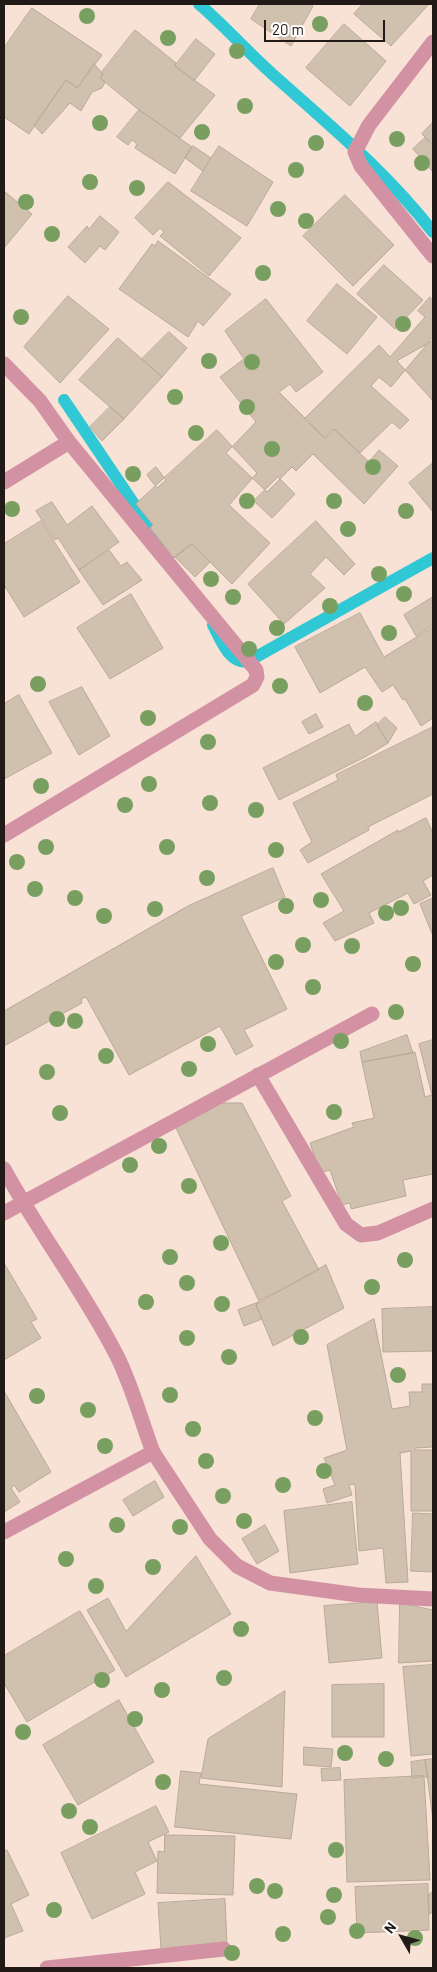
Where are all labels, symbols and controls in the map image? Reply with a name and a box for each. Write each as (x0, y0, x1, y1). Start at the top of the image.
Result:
scale bar (267, 10, 388, 42)
text: 20 m (272, 20, 304, 38)
north arrow (377, 1912, 427, 1962)
text: N (380, 1919, 399, 1936)

